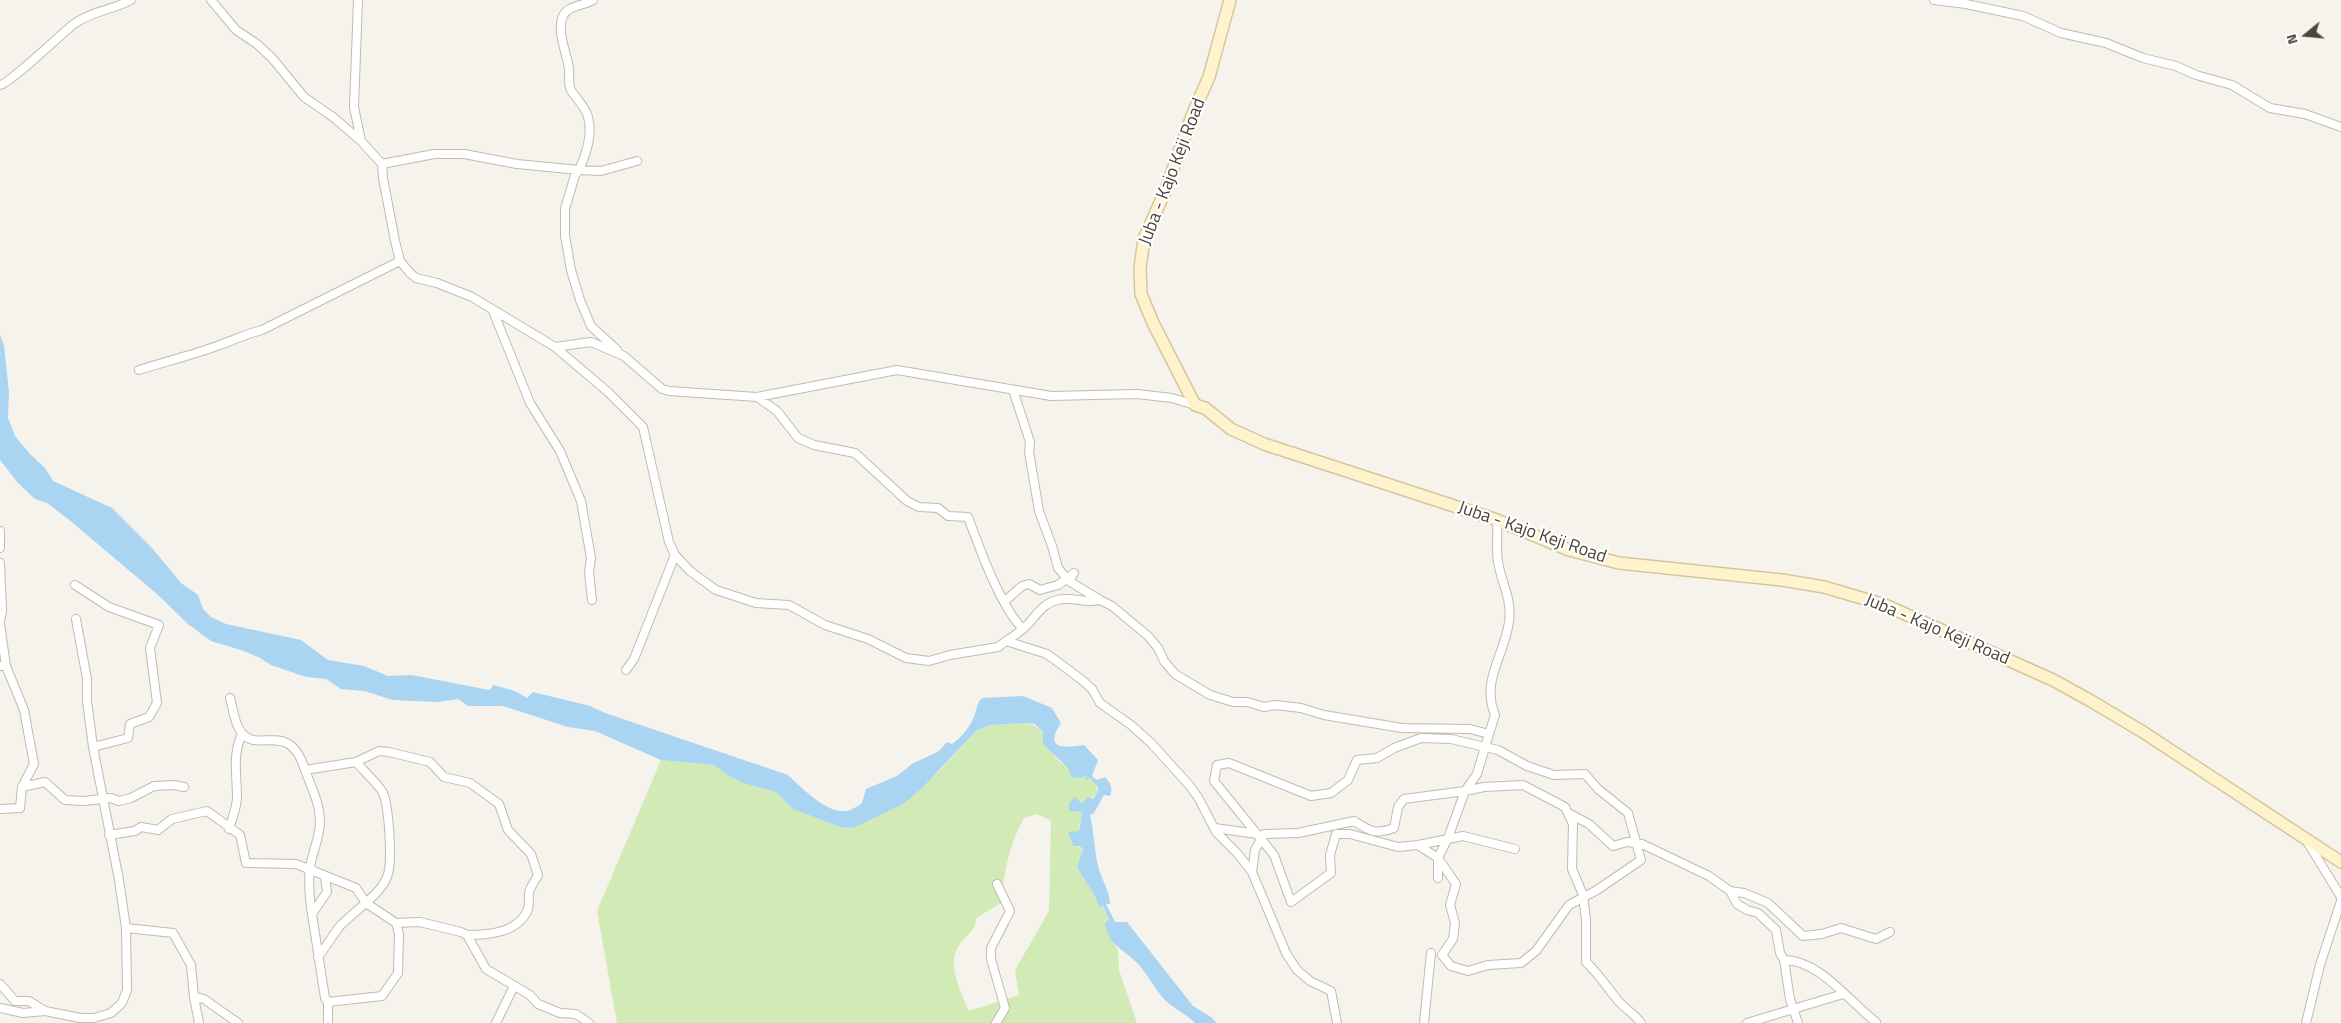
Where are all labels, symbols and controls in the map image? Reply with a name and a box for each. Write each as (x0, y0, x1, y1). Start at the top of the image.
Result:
north arrow (2281, 10, 2331, 60)
text: N (2280, 32, 2303, 47)
street label: Juba - Kajo Keji Road (1135, 96, 1211, 248)
street label: Juba - Kajo Keji Road (1455, 497, 1609, 569)
street label: Juba - Kajo Keji Road (1861, 590, 2013, 670)

